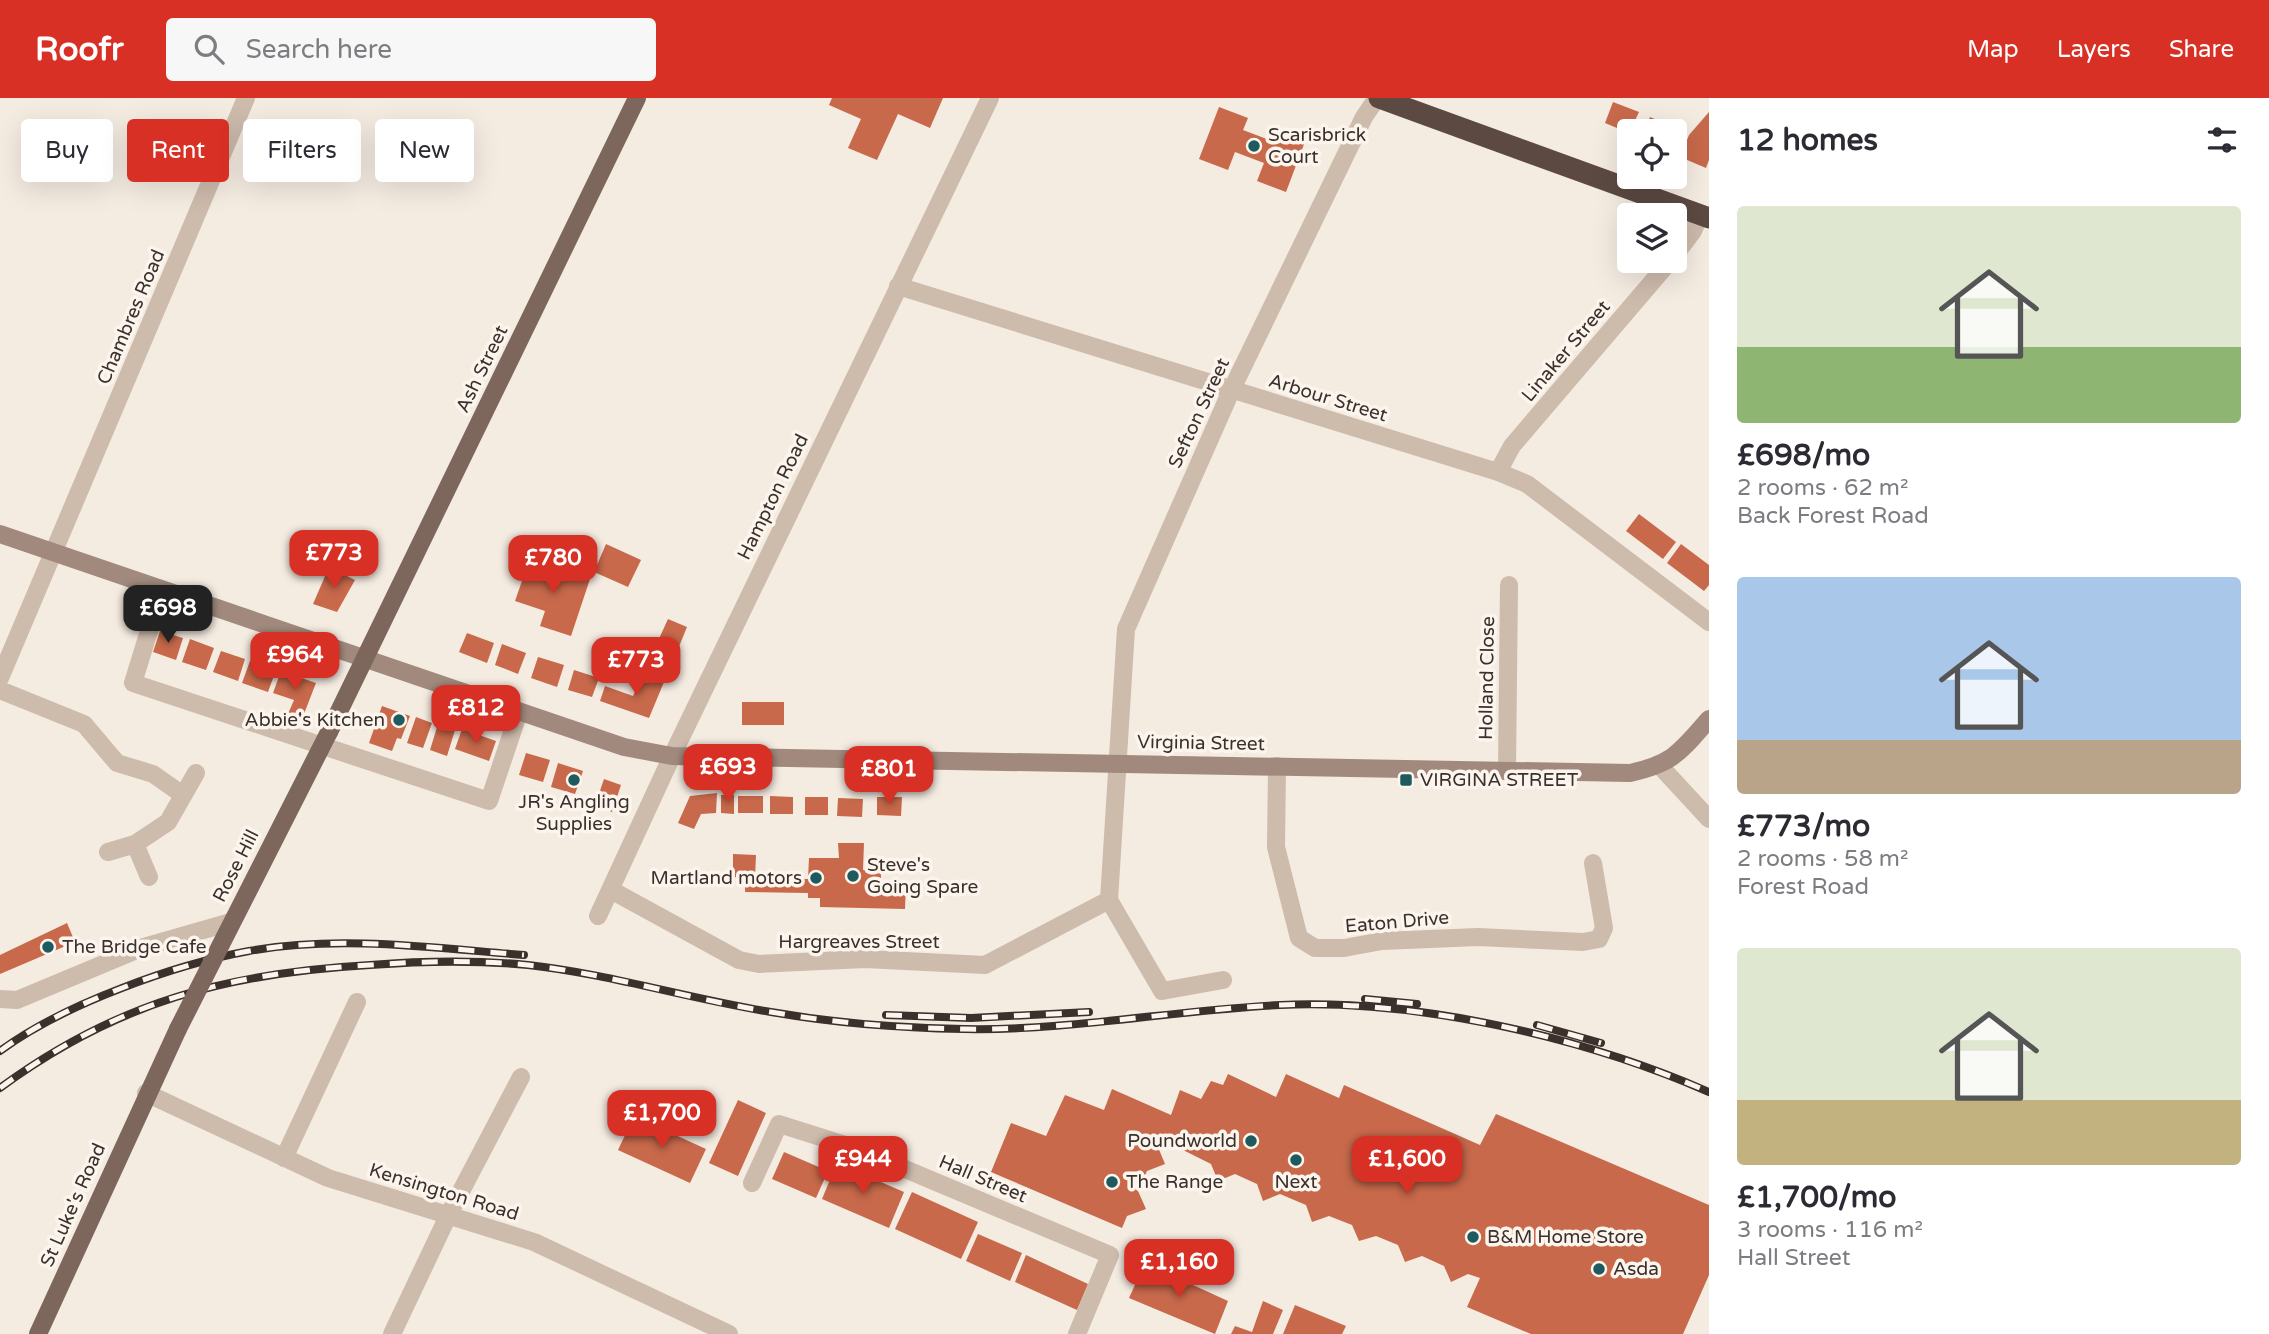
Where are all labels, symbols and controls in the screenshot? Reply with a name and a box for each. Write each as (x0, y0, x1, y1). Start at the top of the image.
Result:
search box (166, 18, 656, 81)
text: Roofr (35, 30, 124, 69)
icon: search (190, 30, 228, 68)
text: Search here (246, 34, 392, 65)
text: Map (1967, 35, 2019, 64)
text: Layers (2057, 35, 2131, 64)
text: Share (2169, 35, 2234, 64)
chip: Buy (21, 119, 113, 182)
chip: Rent (127, 119, 229, 182)
chip: Filters (243, 119, 361, 182)
chip: New (375, 119, 474, 182)
map controls (1617, 119, 1687, 273)
button: locate (1617, 119, 1687, 189)
icon: filters (2203, 121, 2241, 159)
text: 12 homes (1737, 122, 1878, 159)
place label: Scarisbrick Court (1268, 124, 1366, 168)
marker: Scarisbrick Court (1246, 138, 1262, 154)
button: layers (1617, 203, 1687, 273)
street label: Chambres Road (93, 246, 169, 388)
icon: home (1926, 251, 2052, 377)
street label: Linaker Street (1517, 296, 1615, 406)
street label: Ash Street (451, 322, 513, 416)
street label: Sefton Street (1164, 354, 1234, 472)
street label: Arbour Street (1266, 370, 1390, 426)
street label: Hampton Road (733, 430, 813, 564)
text: £698/mo (1737, 437, 1870, 474)
text: 2 rooms · 62 m² (1737, 474, 1908, 502)
text: Back Forest Road (1737, 502, 1929, 530)
pin: £773 (293, 531, 375, 590)
pin: £780 (512, 536, 594, 595)
text: £773 (305, 539, 363, 567)
text: £780 (524, 544, 582, 572)
pin: £698 (127, 586, 209, 645)
text: £698 (139, 594, 197, 622)
street label: Holland Close (1475, 616, 1499, 740)
icon: home (1926, 622, 2052, 748)
pin: £964 (254, 632, 336, 692)
pin: £773 (595, 638, 677, 697)
text: £964 (266, 641, 324, 669)
text: £773 (607, 646, 665, 674)
pin: £812 (435, 686, 517, 745)
text: £812 (447, 694, 505, 722)
place label: Abbie's Kitchen (245, 709, 385, 731)
marker: Abbie's Kitchen (391, 712, 407, 728)
street label: Virginia Street (1137, 731, 1265, 755)
pin: £693 (687, 744, 769, 804)
pin: £801 (848, 746, 930, 806)
text: £693 (699, 753, 757, 781)
text: £801 (860, 755, 918, 783)
place label: VIRGINA STREET (1420, 769, 1579, 791)
marker: JR's Angling Supplies (566, 772, 582, 788)
marker: VIRGINA STREET (1398, 772, 1414, 788)
place label: JR's Angling Supplies (518, 791, 630, 835)
text: £773/mo (1737, 808, 1870, 845)
street label: Rose Hill (208, 826, 264, 906)
text: 2 rooms · 58 m² (1737, 845, 1908, 873)
place label: Steve's Going Spare (867, 854, 978, 898)
place label: Martland motors (651, 867, 802, 889)
marker: Steve's Going Spare (845, 868, 861, 884)
marker: Martland motors (808, 870, 824, 886)
text: Forest Road (1737, 873, 1869, 901)
street label: Eaton Drive (1344, 906, 1450, 938)
street label: Hargreaves Street (778, 931, 940, 953)
place label: The Bridge Cafe (62, 936, 207, 958)
marker: The Bridge Cafe (40, 939, 56, 955)
icon: home (1926, 993, 2052, 1119)
pin: £1,700 (605, 1090, 719, 1150)
text: £1,700 (623, 1099, 701, 1127)
place label: Poundworld (1127, 1130, 1237, 1152)
marker: Poundworld (1243, 1133, 1259, 1149)
pin: £944 (822, 1136, 904, 1196)
pin: £1,600 (1350, 1136, 1464, 1196)
street label: St Luke's Road (36, 1140, 110, 1270)
text: £944 (834, 1145, 892, 1173)
text: £1,600 (1368, 1145, 1446, 1173)
street label: Hall Street (936, 1151, 1030, 1207)
marker: Next (1288, 1152, 1304, 1168)
street label: Kensington Road (366, 1159, 522, 1225)
place label: The Range (1126, 1171, 1223, 1193)
place label: Next (1274, 1171, 1318, 1193)
marker: The Range (1104, 1174, 1120, 1190)
text: £1,700/mo (1737, 1179, 1897, 1216)
text: 3 rooms · 116 m² (1737, 1216, 1923, 1244)
place label: B&M Home Store (1487, 1226, 1644, 1248)
marker: B&M Home Store (1465, 1229, 1481, 1245)
pin: £1,160 (1122, 1240, 1236, 1299)
text: Hall Street (1737, 1244, 1850, 1272)
text: £1,160 (1140, 1248, 1218, 1276)
place label: Asda (1613, 1258, 1659, 1280)
marker: Asda (1591, 1261, 1607, 1277)

